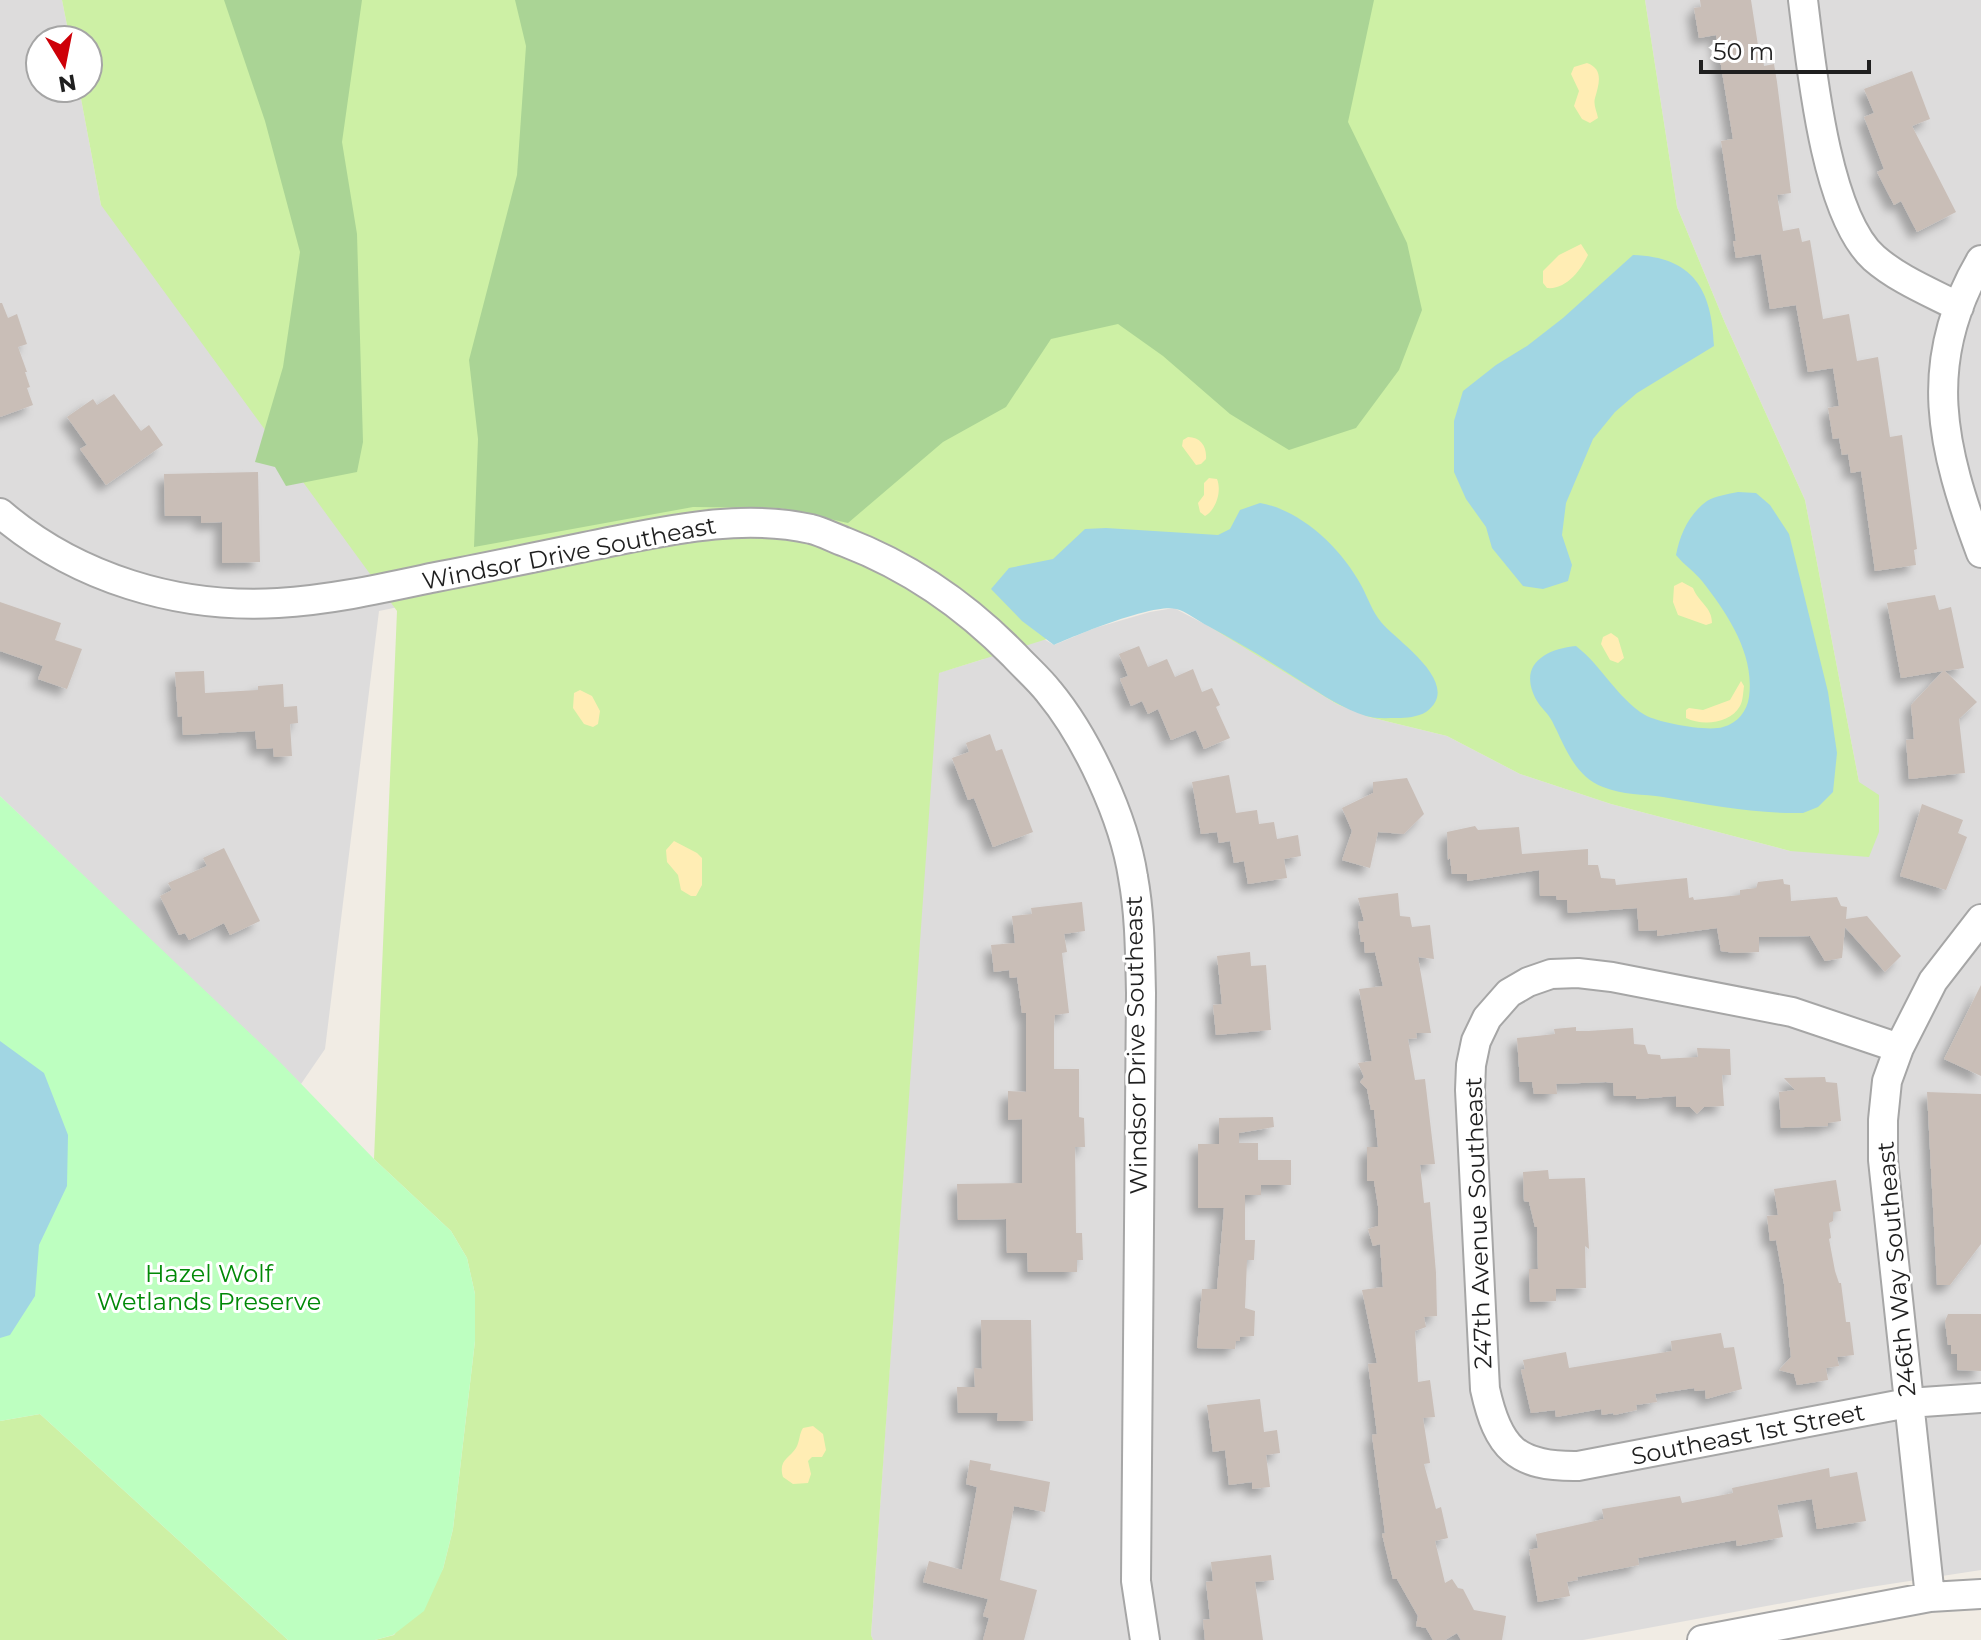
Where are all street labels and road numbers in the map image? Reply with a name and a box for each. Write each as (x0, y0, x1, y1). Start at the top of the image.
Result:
street label: Windsor Drive Southeast (420, 510, 719, 596)
street label: Windsor Drive Southeast (1119, 895, 1153, 1195)
street label: 247th Avenue Southeast (1458, 1076, 1498, 1370)
street label: 246th Way Southeast (1870, 1140, 1922, 1398)
street label: Southeast 1st Street (1629, 1397, 1867, 1471)

